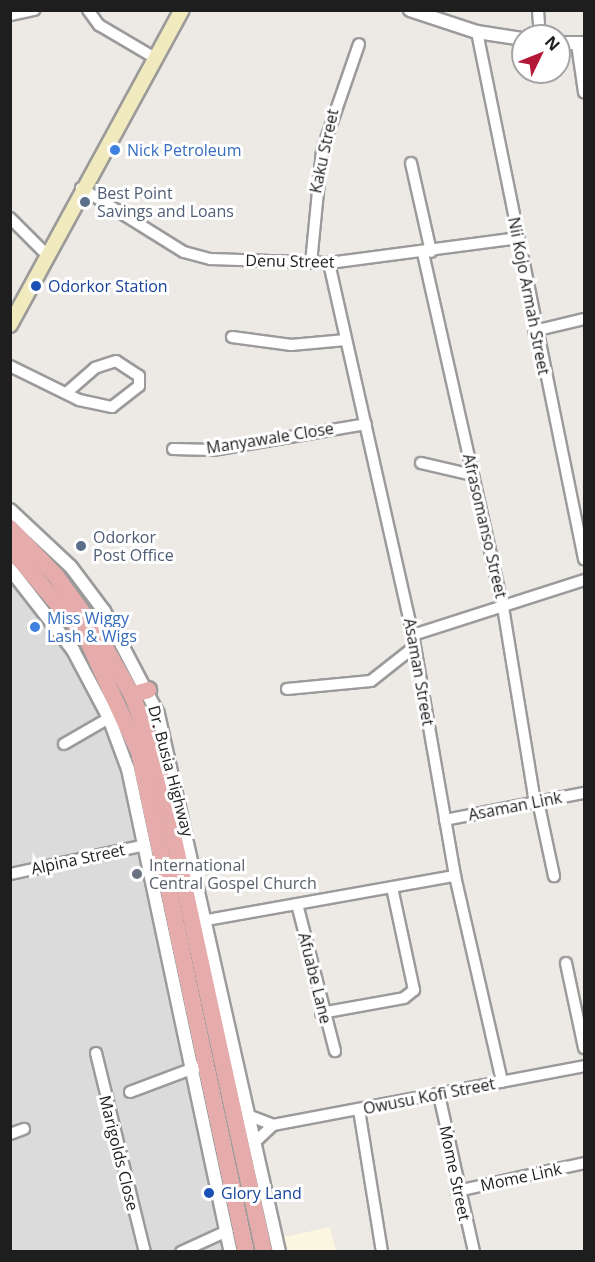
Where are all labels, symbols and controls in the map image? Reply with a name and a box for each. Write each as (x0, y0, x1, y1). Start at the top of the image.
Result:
north arrow (511, 24, 571, 84)
text: N (540, 31, 565, 55)
street label: Kaku Street (306, 107, 342, 195)
place label: Nick Petroleum (127, 140, 241, 160)
marker: Nick Petroleum (108, 143, 122, 157)
place label: Best Point Savings and Loans (97, 183, 234, 221)
marker: Best Point Savings and Loans (78, 195, 92, 209)
street label: Nii Kojo Armah Street (504, 215, 554, 377)
street label: Denu Street (245, 251, 335, 271)
place label: Odorkor Station (48, 276, 168, 296)
marker: Odorkor Station (29, 279, 43, 293)
street label: Manyawale Close (205, 418, 335, 458)
street label: Afrasomanso Street (459, 452, 511, 600)
place label: Odorkor Post Office (93, 527, 174, 565)
marker: Odorkor Post Office (74, 539, 88, 553)
place label: Miss Wiggy Lash & Wigs (47, 608, 137, 646)
street label: Asaman Street (400, 617, 438, 727)
marker: Miss Wiggy Lash & Wigs (28, 620, 42, 634)
street label: Dr. Busia Highway (144, 703, 198, 839)
street label: Asaman Link (467, 788, 563, 824)
street label: Alpina Street (29, 840, 127, 878)
place label: International Central Gospel Church (149, 855, 317, 893)
marker: International Central Gospel Church (130, 867, 144, 881)
street label: Afuabe Lane (294, 930, 336, 1026)
street label: Owusu Kofi Street (361, 1074, 497, 1118)
street label: Marigolds Close (95, 1093, 143, 1213)
street label: Mome Street (436, 1124, 474, 1222)
street label: Mome Link (479, 1159, 563, 1195)
place label: Glory Land (221, 1183, 302, 1203)
marker: Glory Land (202, 1186, 216, 1200)

